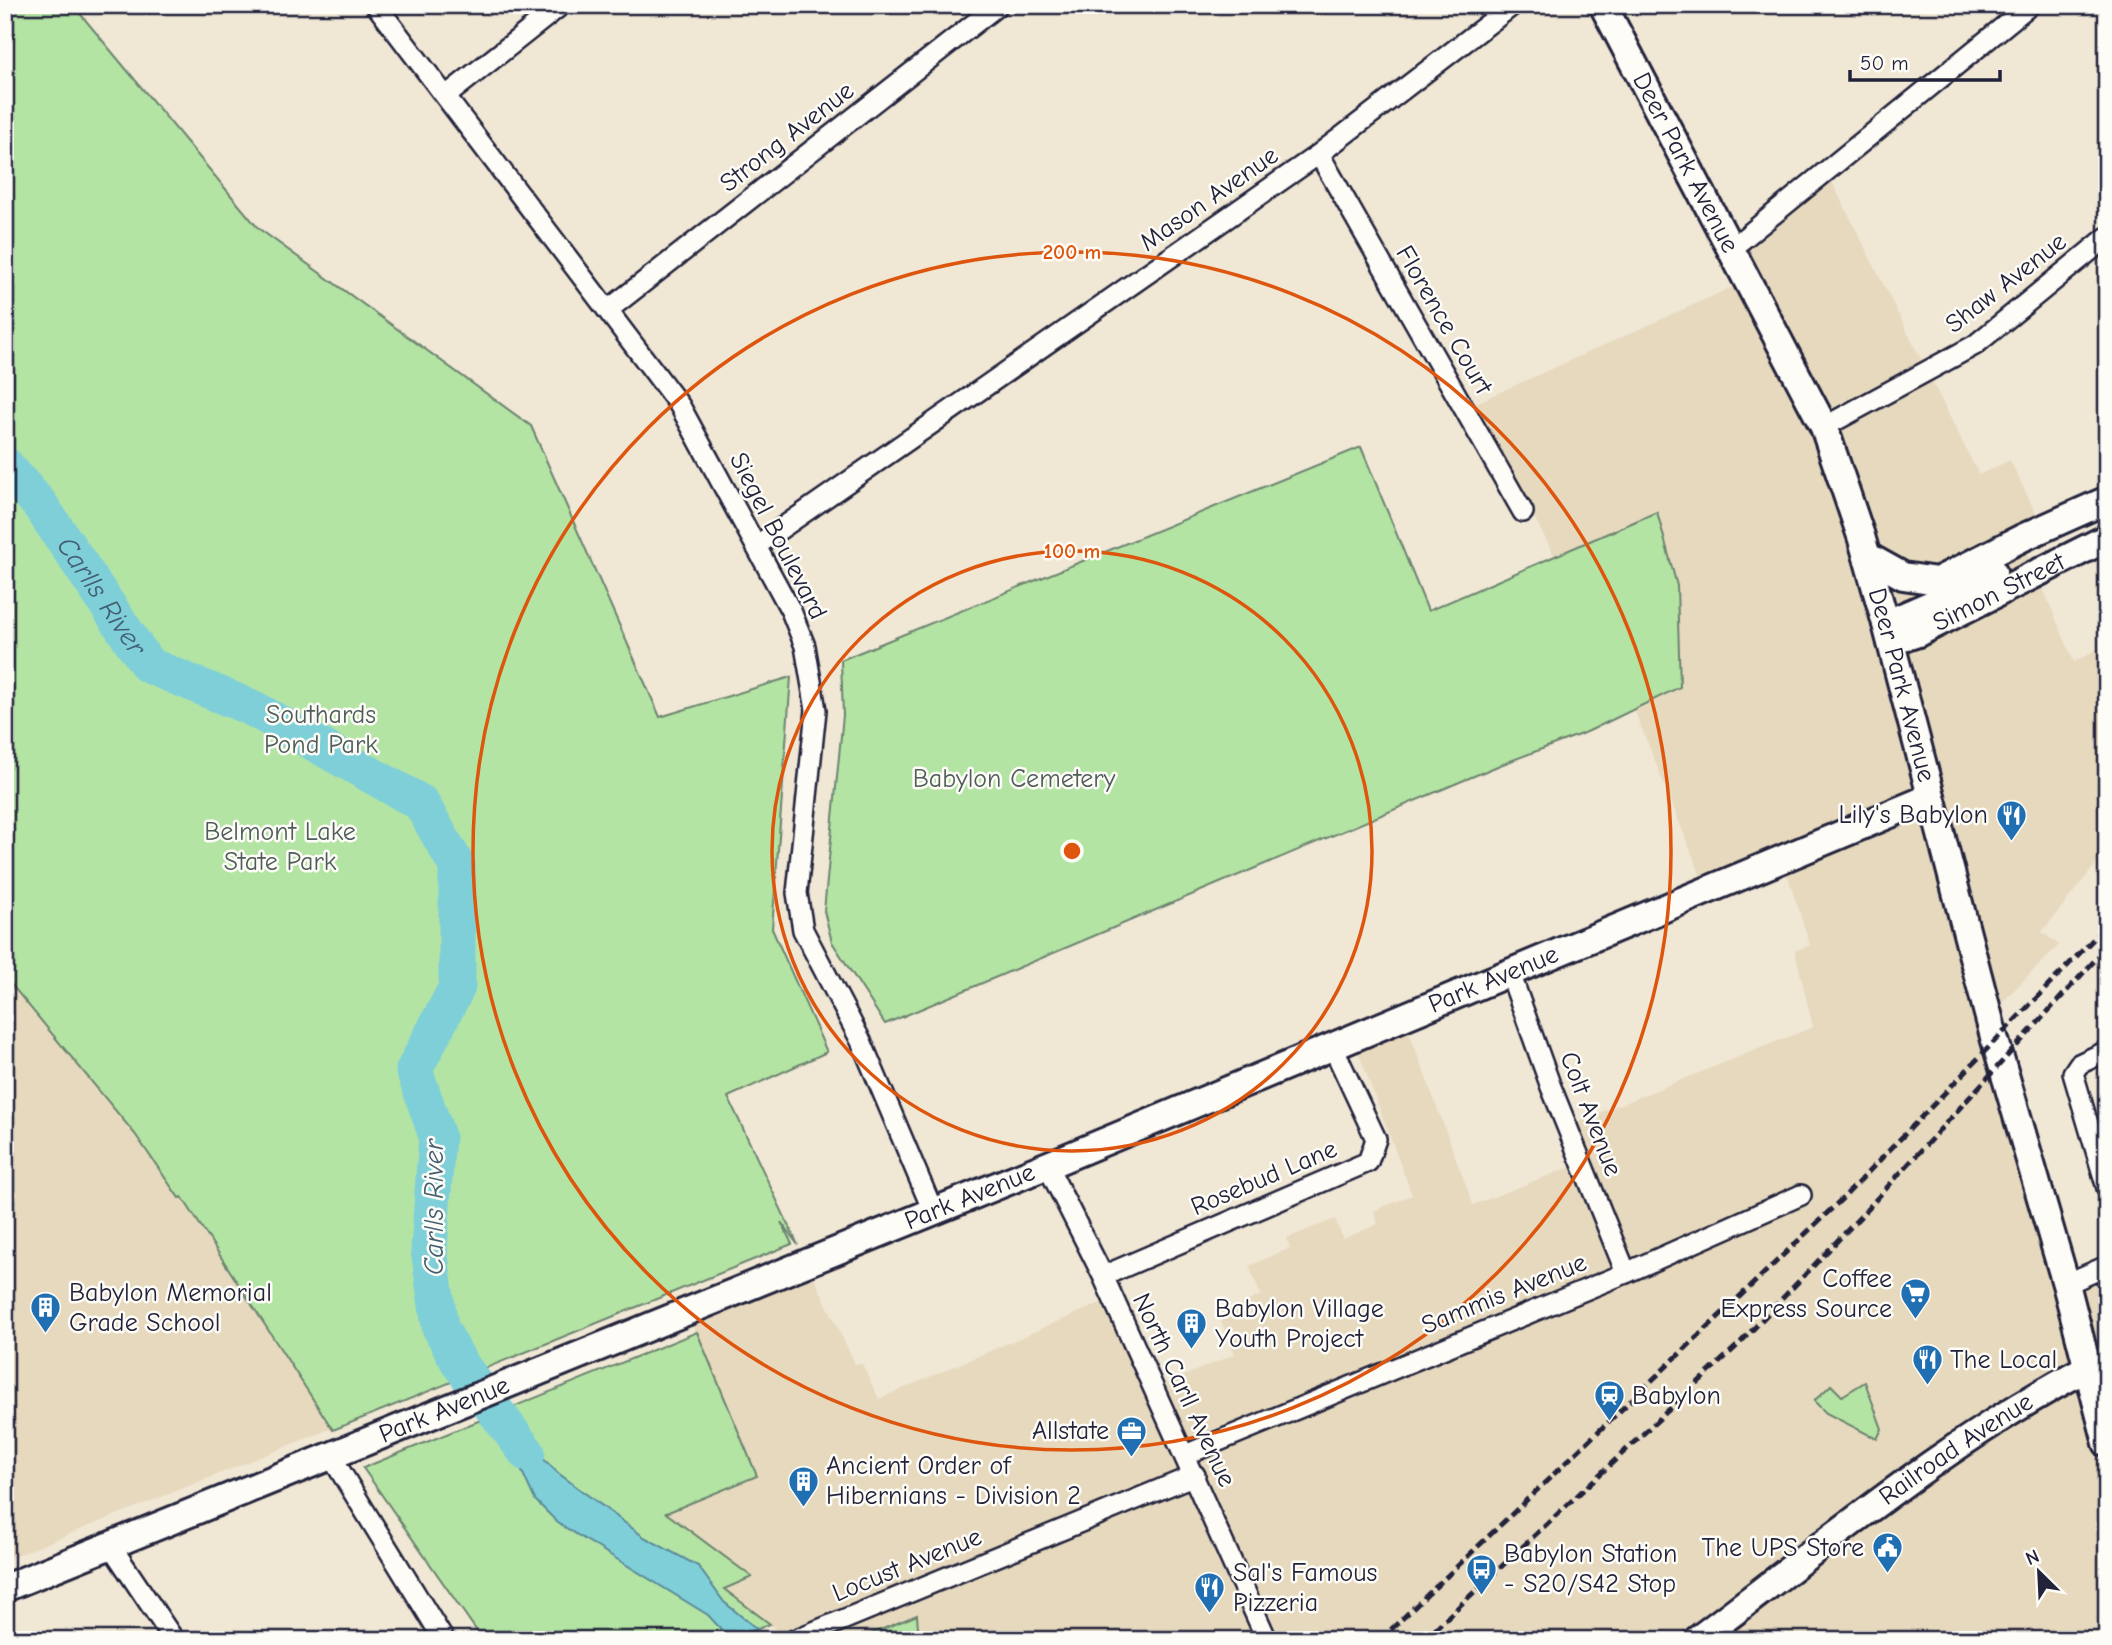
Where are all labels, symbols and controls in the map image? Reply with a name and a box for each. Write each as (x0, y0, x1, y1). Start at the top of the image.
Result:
scale bar (1850, 38, 2000, 82)
text: 50 m (1860, 51, 1909, 75)
street label: Deer Park Avenue (1626, 68, 1745, 258)
street label: Strong Avenue (714, 75, 860, 199)
street label: Mason Avenue (1134, 140, 1284, 258)
street label: Shaw Avenue (1940, 227, 2072, 339)
text: 200 m (1043, 240, 1101, 264)
street label: Florence Court (1389, 240, 1499, 401)
street label: Siegel Boulevard (723, 447, 833, 625)
water label: Carlls River (50, 531, 154, 663)
text: 100 m (1044, 539, 1100, 563)
street label: Simon Street (1928, 546, 2071, 638)
street label: Deer Park Avenue (1862, 585, 1942, 785)
park label: Southards Pond Park (264, 700, 378, 760)
park label: Babylon Cemetery (913, 764, 1116, 794)
restaurant icon: Lily's Babylon (1994, 798, 2028, 842)
place label: Lily's Babylon (1838, 800, 1988, 830)
park label: Belmont Lake State Park (204, 817, 356, 877)
centre of rings (1060, 839, 1084, 863)
street label: Park Avenue (1424, 939, 1563, 1020)
street label: Colt Avenue (1554, 1048, 1628, 1180)
street label: Rosebud Lane (1187, 1134, 1341, 1222)
water label: Carlls River (418, 1137, 450, 1275)
street label: Park Avenue (900, 1157, 1039, 1237)
street label: Sammis Avenue (1417, 1247, 1591, 1341)
place label: Coffee Express Source (1721, 1264, 1892, 1324)
supermarket icon: Coffee Express Source (1898, 1277, 1932, 1321)
place label: Babylon Memorial Grade School (69, 1278, 272, 1338)
street label: North Carll Avenue (1126, 1288, 1242, 1492)
building icon: Babylon Memorial Grade School (29, 1291, 63, 1335)
place label: Babylon Village Youth Project (1215, 1294, 1384, 1354)
building icon: Babylon Village Youth Project (1175, 1307, 1209, 1351)
restaurant icon: The Local (1910, 1343, 1944, 1387)
place label: The Local (1950, 1345, 2057, 1375)
street label: Park Avenue (375, 1370, 514, 1450)
station icon: Babylon (1592, 1379, 1626, 1423)
place label: Babylon (1632, 1381, 1721, 1411)
street label: Railroad Avenue (1873, 1387, 2038, 1512)
office icon: Allstate (1115, 1414, 1149, 1458)
place label: Allstate (1032, 1416, 1109, 1446)
place label: Ancient Order of Hibernians - Division 2 (826, 1451, 1081, 1511)
building icon: Ancient Order of Hibernians - Division 2 (786, 1464, 820, 1508)
street label: Locust Avenue (828, 1521, 986, 1609)
public building icon: The UPS Store (1870, 1531, 1904, 1575)
place label: The UPS Store (1702, 1533, 1864, 1563)
north arrow (2004, 1536, 2074, 1606)
place label: Babylon Station - S20/S42 Stop (1504, 1539, 1677, 1599)
text: N (2022, 1545, 2043, 1570)
bus stop icon: Babylon Station - S20/S42 Stop (1464, 1552, 1498, 1596)
place label: Sal's Famous Pizzeria (1233, 1558, 1377, 1618)
restaurant icon: Sal's Famous Pizzeria (1193, 1571, 1227, 1615)

